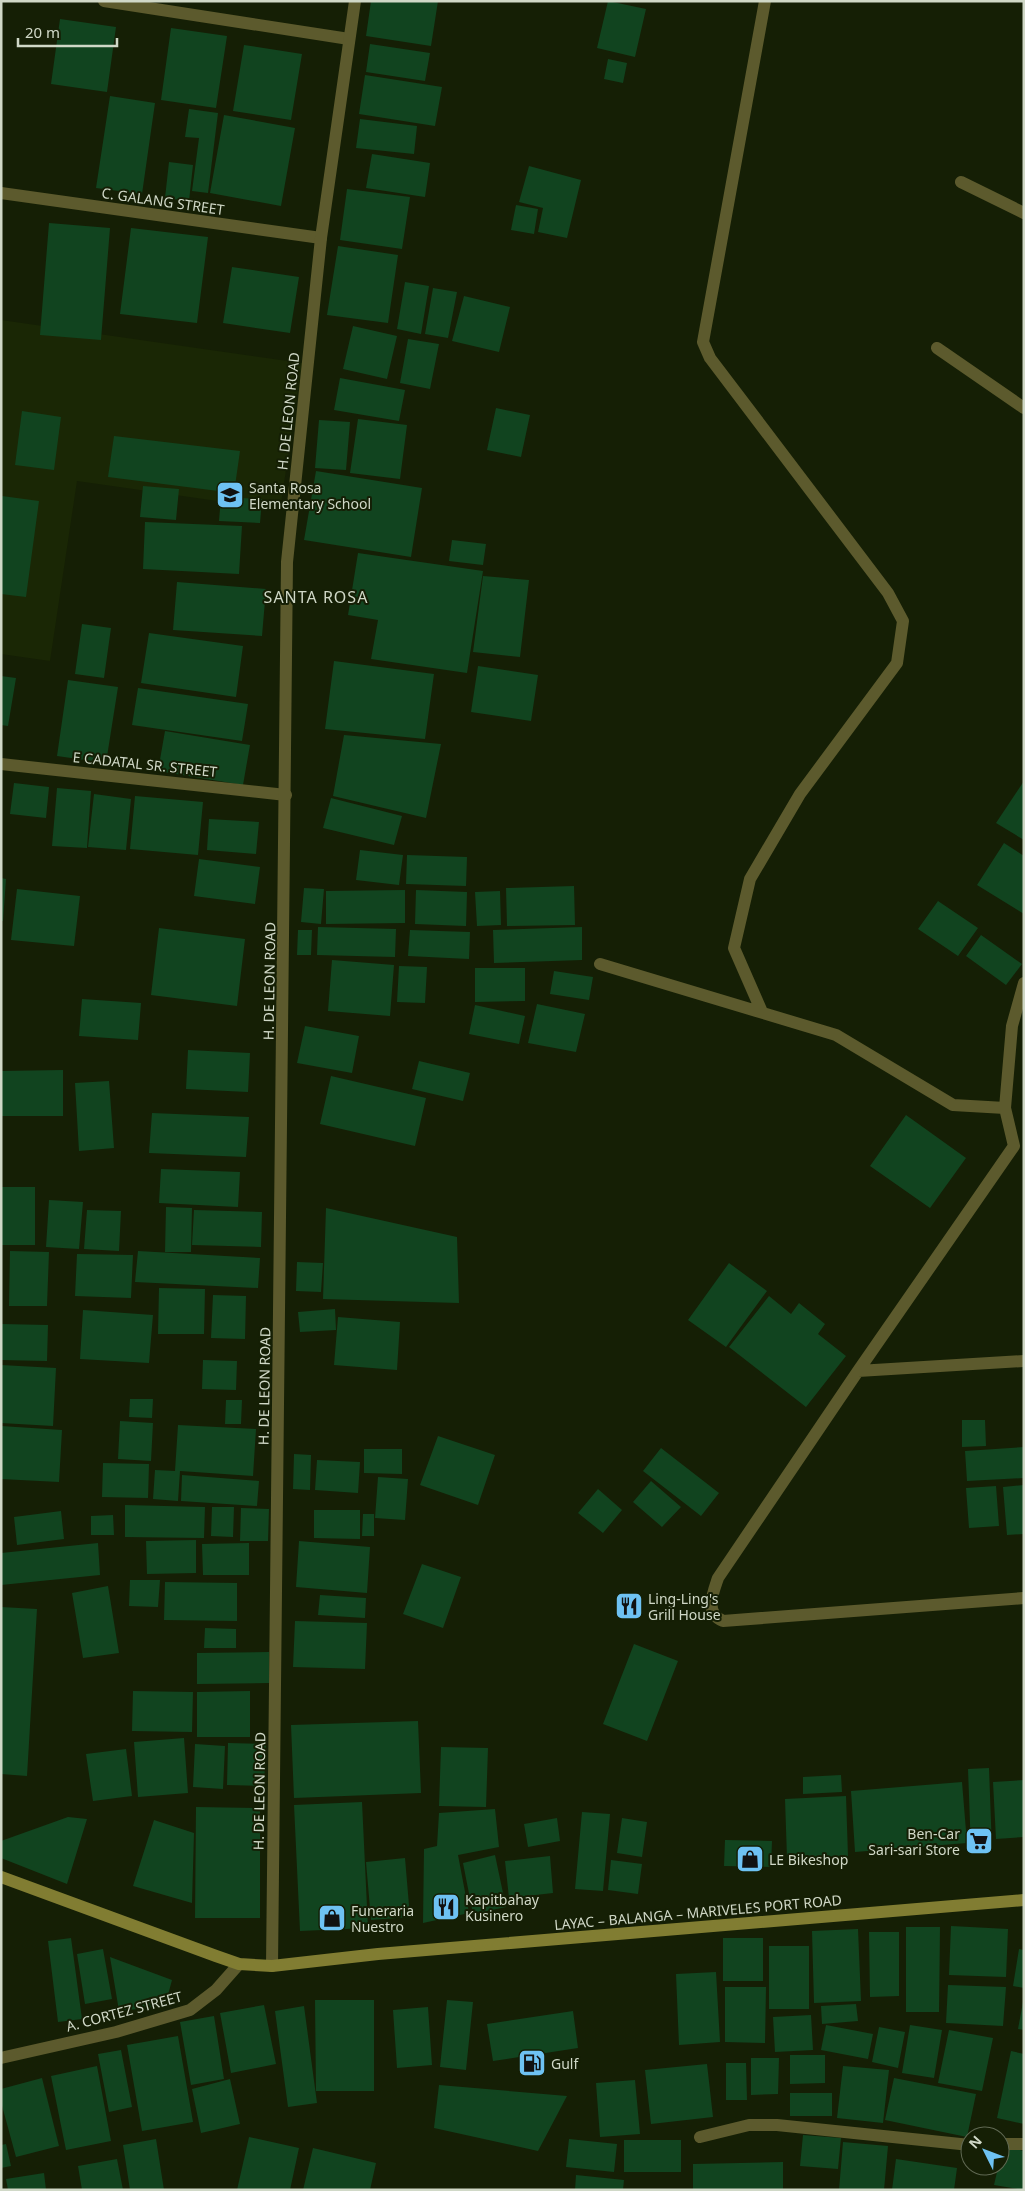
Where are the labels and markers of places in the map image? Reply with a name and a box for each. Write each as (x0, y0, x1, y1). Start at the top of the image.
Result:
place label: Santa Rosa Elementary School (249, 478, 371, 513)
school or university icon: Santa Rosa Elementary School (215, 480, 245, 510)
place label: Ling-Ling's Grill House (648, 1589, 721, 1624)
restaurant icon: Ling-Ling's Grill House (614, 1591, 644, 1621)
place label: Ben-Car Sari-sari Store (868, 1824, 960, 1859)
supermarket icon: Ben-Car Sari-sari Store (964, 1826, 994, 1856)
shop icon: LE Bikeshop (735, 1844, 765, 1874)
place label: LE Bikeshop (769, 1850, 848, 1869)
place label: Kapitbahay Kusinero (465, 1890, 540, 1925)
restaurant icon: Kapitbahay Kusinero (431, 1892, 461, 1922)
place label: Funeraria Nuestro (351, 1901, 414, 1936)
shop icon: Funeraria Nuestro (317, 1903, 347, 1933)
fuel station icon: Gulf (517, 2048, 547, 2078)
place label: Gulf (551, 2054, 579, 2073)

